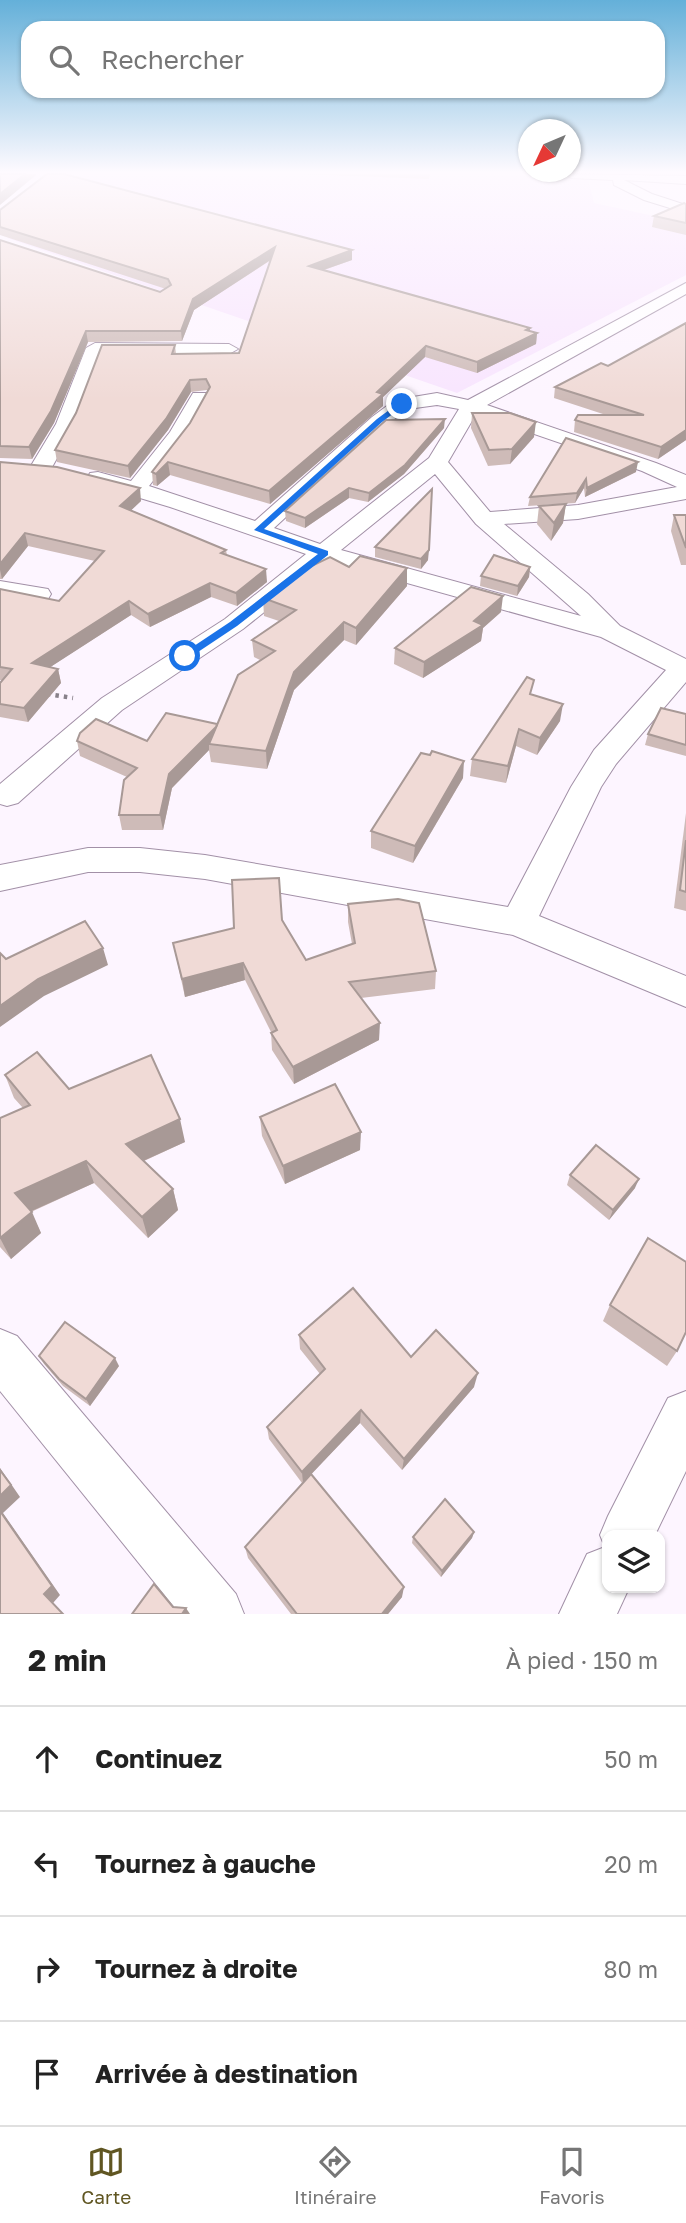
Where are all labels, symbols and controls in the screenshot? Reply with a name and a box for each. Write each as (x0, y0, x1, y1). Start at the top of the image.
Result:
search box (21, 21, 665, 98)
icon: search (45, 41, 83, 79)
text: Rechercher (101, 44, 244, 75)
north arrow (518, 119, 581, 182)
route end (386, 388, 417, 419)
route start (169, 640, 200, 671)
map controls (602, 1530, 665, 1593)
button: layers (602, 1530, 665, 1593)
text: 2 min (28, 1642, 106, 1678)
text: À pied · 150 m (506, 1646, 658, 1674)
icon: ahead (28, 1740, 66, 1778)
text: Continuez (95, 1743, 222, 1774)
text: 50 m (604, 1745, 658, 1773)
icon: left (28, 1845, 66, 1883)
text: Tournez à gauche (95, 1848, 316, 1879)
text: 20 m (604, 1850, 658, 1878)
icon: right (28, 1950, 66, 1988)
text: Tournez à droite (95, 1953, 298, 1984)
text: 80 m (604, 1955, 658, 1983)
icon: arrive (28, 2055, 66, 2093)
text: Arrivée à destination (95, 2058, 358, 2089)
tab: Carte (81, 2143, 131, 2208)
tab: Itinéraire (294, 2143, 377, 2208)
tab: Favoris (539, 2143, 605, 2208)

